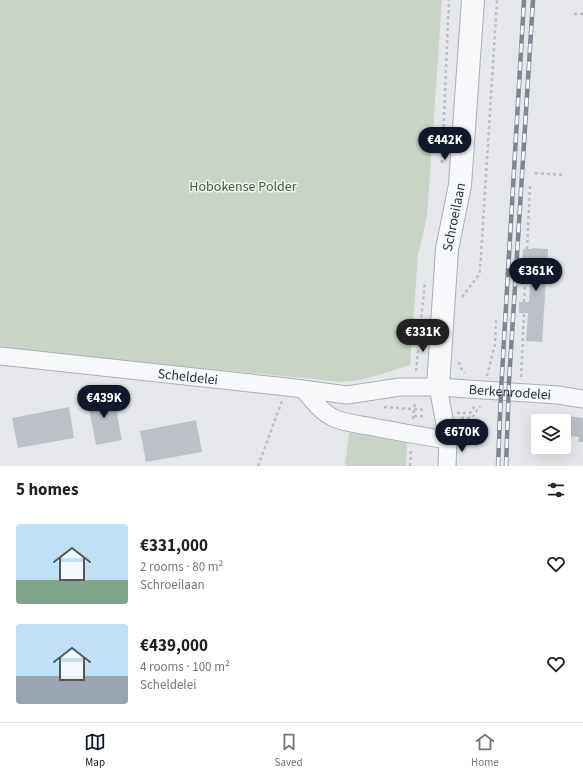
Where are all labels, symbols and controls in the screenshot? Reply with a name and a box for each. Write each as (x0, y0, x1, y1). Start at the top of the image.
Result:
pin: €442K (417, 127, 473, 161)
text: €442K (427, 131, 463, 149)
park label: Hobokense Polder (189, 177, 297, 197)
street label: Schroeilaan (438, 181, 471, 253)
pin: €361K (508, 258, 564, 292)
text: €361K (518, 262, 554, 280)
pin: €331K (395, 319, 451, 353)
text: €331K (405, 323, 441, 341)
street label: Scheldelei (157, 364, 219, 390)
street label: Berkenrodelei (468, 380, 552, 406)
pin: €439K (76, 385, 132, 419)
text: €439K (86, 389, 122, 407)
map controls (531, 414, 571, 454)
button: layers (531, 414, 571, 454)
pin: €670K (434, 419, 490, 453)
text: €670K (444, 423, 480, 441)
text: 5 homes (16, 478, 78, 502)
icon: filters (545, 479, 567, 501)
text: €331,000 (140, 534, 208, 558)
icon: home (48, 540, 96, 588)
icon: heart (545, 553, 567, 575)
text: 2 rooms · 80 m² (140, 558, 223, 576)
text: Schroeilaan (140, 576, 205, 594)
text: €439,000 (140, 634, 208, 658)
icon: home (48, 640, 96, 688)
icon: heart (545, 653, 567, 675)
text: 4 rooms · 100 m² (140, 658, 230, 676)
text: Scheldelei (140, 676, 196, 694)
tab: Map (84, 731, 106, 770)
tab: Saved (275, 731, 303, 770)
tab: Home (471, 731, 499, 770)

